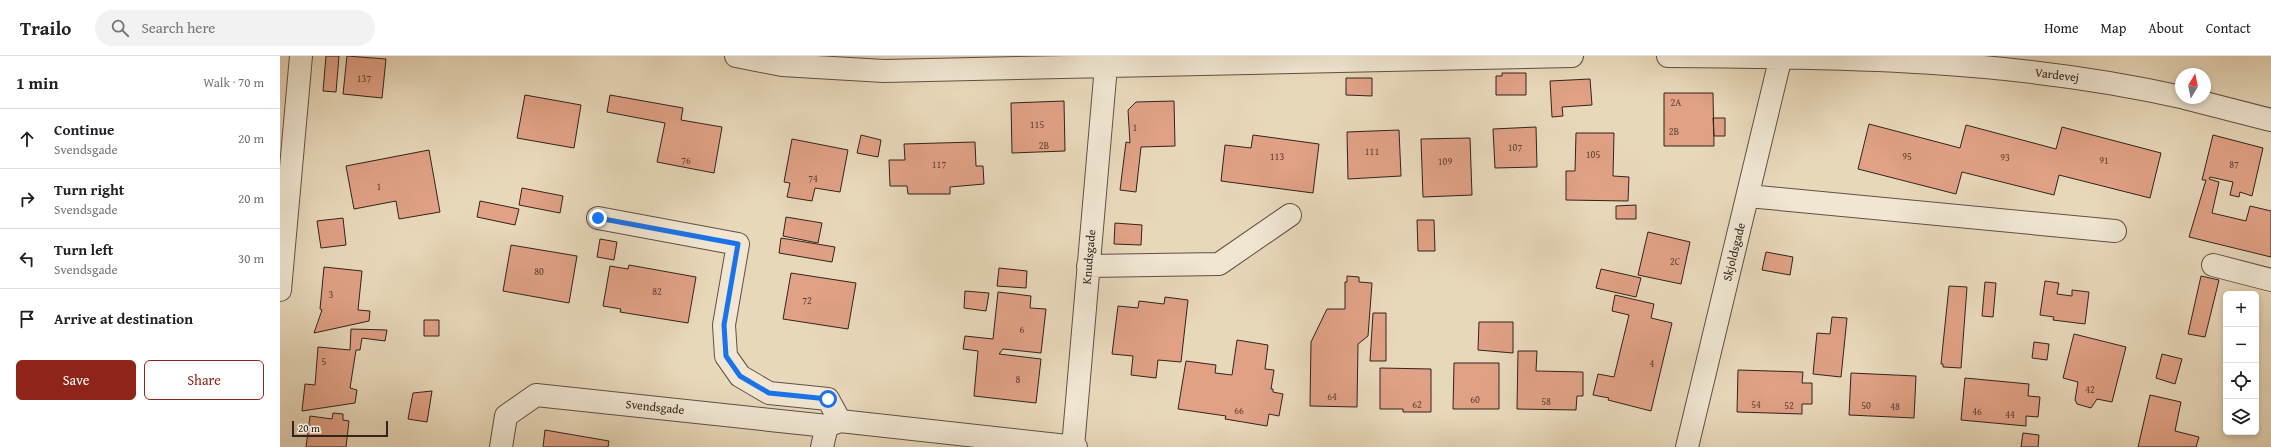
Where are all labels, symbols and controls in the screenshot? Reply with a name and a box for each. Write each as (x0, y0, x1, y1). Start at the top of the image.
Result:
search box (95, 10, 375, 46)
text: Trailo (20, 14, 71, 42)
icon: search (109, 17, 131, 39)
text: Search here (141, 17, 215, 38)
text: Home (2044, 18, 2079, 38)
text: Map (2101, 18, 2126, 38)
text: About (2148, 18, 2184, 38)
text: Contact (2206, 18, 2251, 38)
street label: Vardevej (2034, 63, 2080, 86)
north arrow (2175, 68, 2211, 104)
text: 1 min (16, 70, 58, 95)
house number: 137 (357, 71, 371, 86)
text: Walk · 70 m (203, 73, 264, 92)
house number: 2A (1671, 95, 1681, 110)
house number: 115 (1030, 117, 1044, 132)
text: Continue (54, 119, 115, 140)
house number: 1 (1133, 120, 1138, 135)
house number: 2B (1669, 124, 1680, 139)
icon: ahead (16, 128, 38, 150)
text: 20 m (238, 129, 264, 148)
house number: 2B (1039, 138, 1050, 153)
text: Svendsgade (54, 140, 118, 159)
house number: 107 (1508, 140, 1522, 155)
house number: 111 (1365, 144, 1379, 159)
house number: 105 (1586, 147, 1600, 162)
house number: 113 (1270, 149, 1284, 164)
house number: 95 (1902, 149, 1912, 164)
house number: 93 (2000, 150, 2010, 165)
house number: 76 (681, 153, 691, 168)
house number: 91 (2099, 153, 2109, 168)
house number: 109 (1438, 154, 1452, 169)
house number: 117 (932, 157, 946, 172)
house number: 87 (2229, 157, 2239, 172)
house number: 74 (808, 171, 818, 186)
text: Turn right (54, 179, 125, 200)
house number: 1 (377, 179, 382, 194)
icon: right (16, 188, 38, 210)
text: 20 m (238, 189, 264, 208)
text: Svendsgade (54, 200, 118, 219)
route end (589, 209, 607, 227)
street label: Skjoldsgade (1718, 221, 1749, 283)
street label: Knudsgade (1078, 228, 1099, 285)
text: Turn left (54, 239, 113, 260)
icon: left (16, 248, 38, 270)
text: 30 m (238, 249, 264, 268)
house number: 2C (1670, 254, 1681, 269)
text: Svendsgade (54, 260, 118, 279)
house number: 80 (534, 264, 544, 279)
house number: 82 (652, 284, 662, 299)
house number: 3 (329, 287, 334, 302)
map controls (2223, 291, 2259, 435)
button: + (2223, 291, 2259, 327)
house number: 72 (802, 293, 812, 308)
icon: arrive (16, 308, 38, 330)
text: Arrive at destination (54, 308, 193, 329)
house number: 6 (1020, 322, 1025, 337)
button: − (2223, 327, 2259, 363)
house number: 5 (322, 354, 327, 369)
house number: 4 (1650, 356, 1655, 371)
button: Save (16, 360, 136, 400)
button: Share (144, 360, 264, 400)
button: locate (2223, 363, 2259, 399)
house number: 8 (1016, 372, 1021, 387)
house number: 42 (2085, 382, 2095, 397)
house number: 64 (1327, 389, 1337, 404)
route start (819, 390, 837, 408)
house number: 60 (1470, 392, 1480, 407)
house number: 58 (1541, 394, 1551, 409)
street label: Svendsgade (625, 395, 686, 418)
house number: 62 (1412, 397, 1422, 412)
house number: 54 (1751, 397, 1761, 412)
house number: 52 (1784, 398, 1794, 413)
house number: 50 (1861, 398, 1871, 413)
house number: 48 (1890, 399, 1900, 414)
button: layers (2223, 399, 2259, 435)
house number: 66 (1234, 403, 1244, 418)
house number: 46 (1972, 404, 1982, 419)
house number: 44 (2005, 407, 2015, 422)
scale bar (292, 419, 388, 438)
text: 20 m (298, 420, 320, 436)

